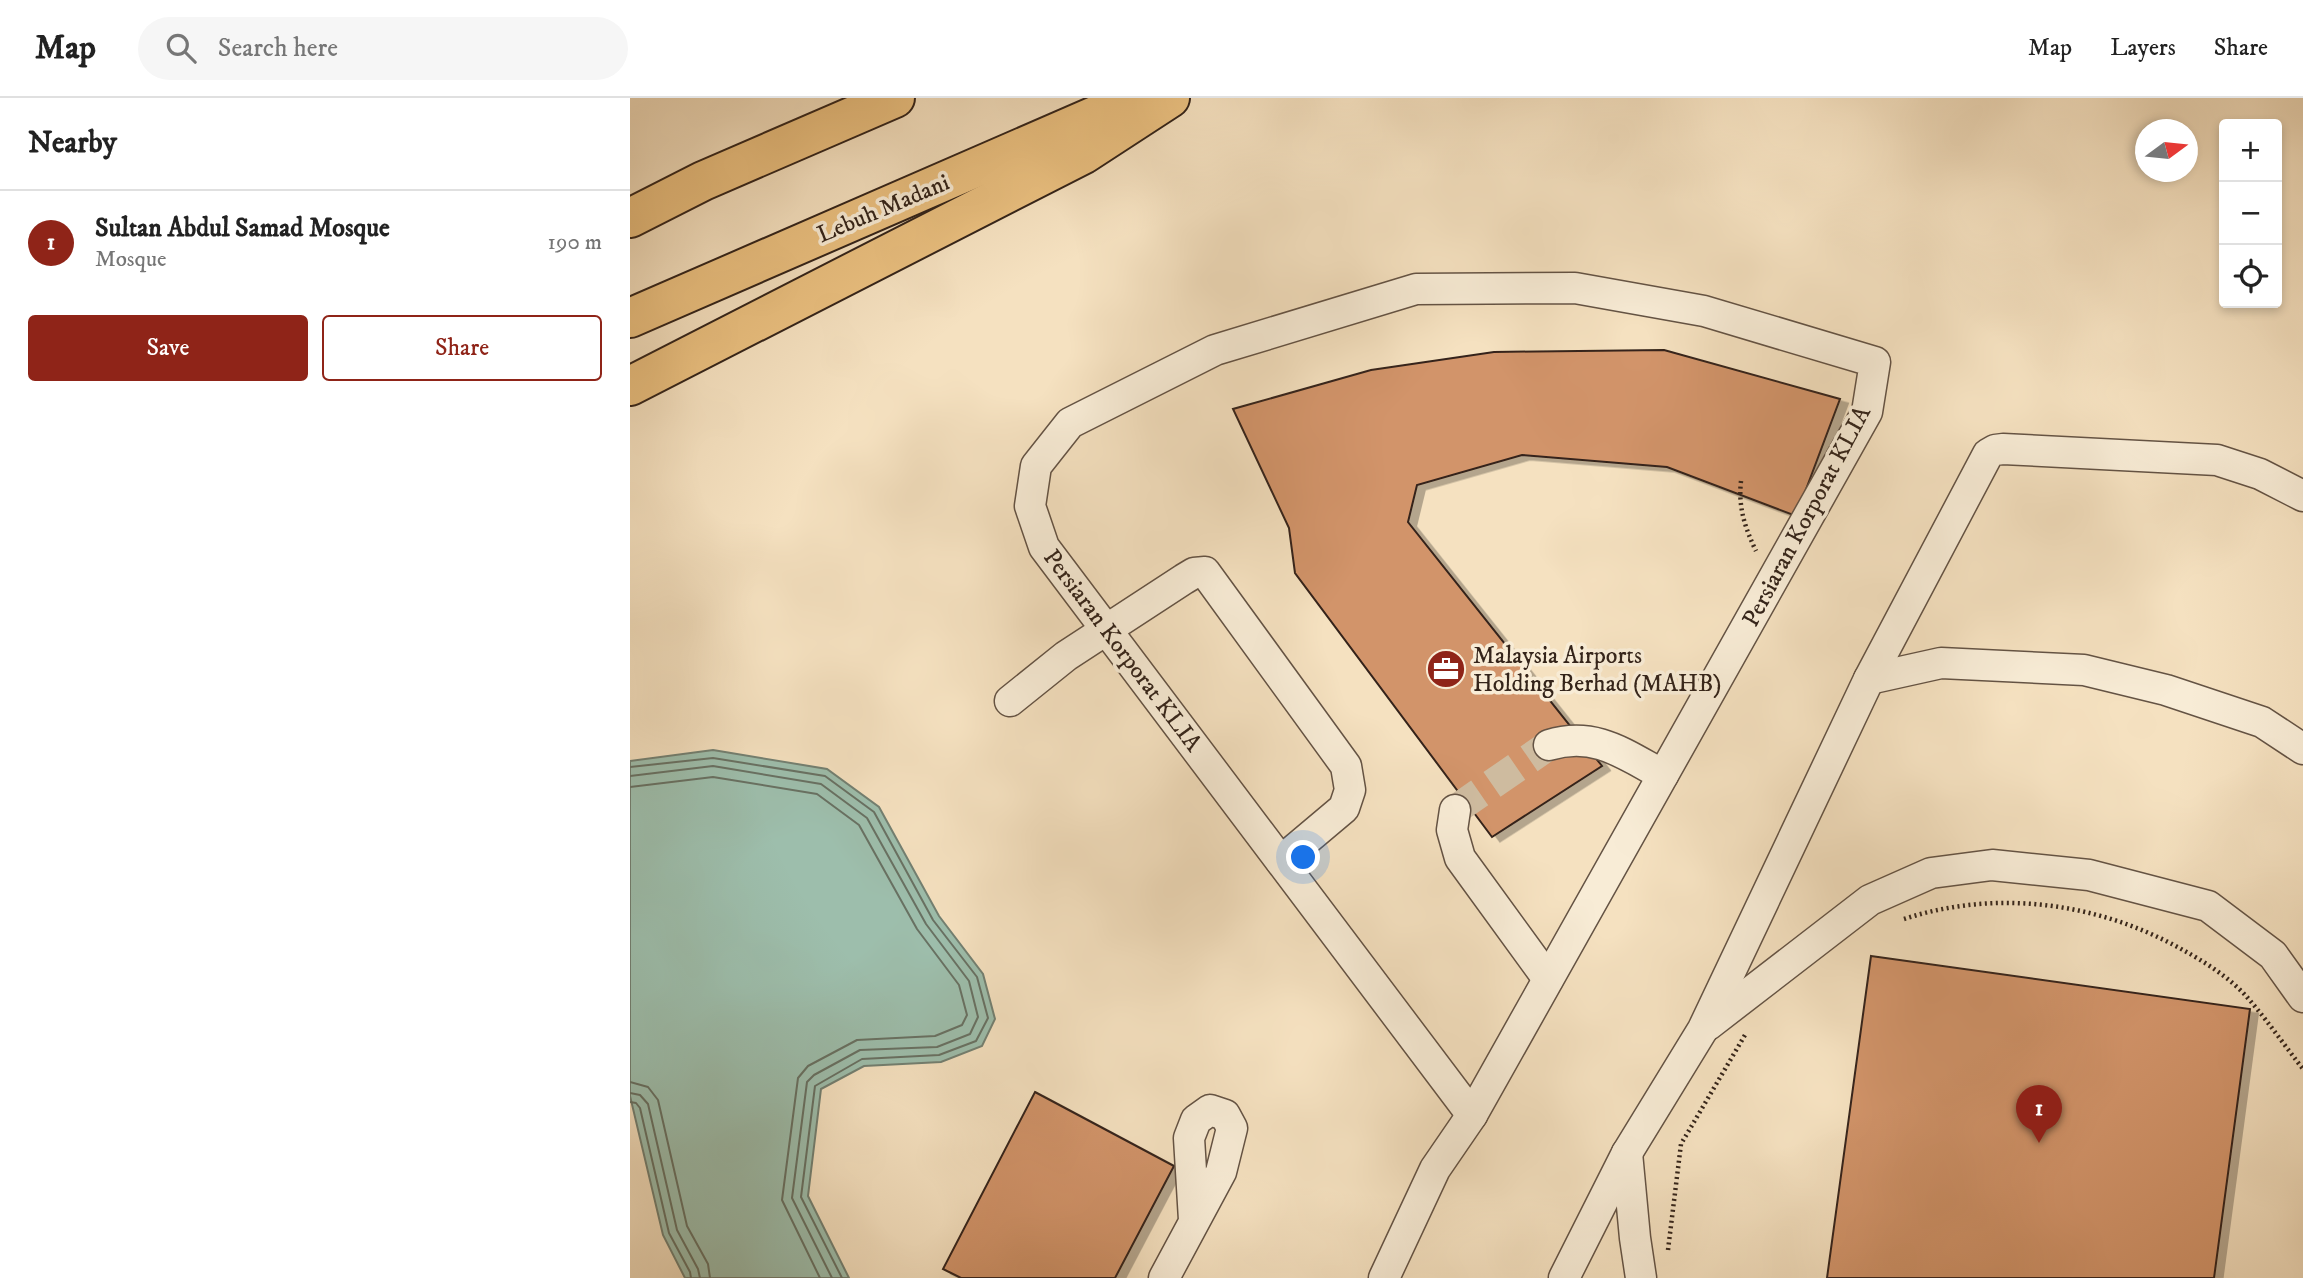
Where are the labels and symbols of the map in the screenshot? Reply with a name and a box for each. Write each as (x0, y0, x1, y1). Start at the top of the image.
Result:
north arrow (2135, 119, 2198, 182)
street label: Lebuh Madani (813, 168, 954, 250)
street label: Persiaran Korporat KLIA (1736, 400, 1878, 632)
street label: Persiaran Korporat KLIA (1036, 543, 1209, 758)
place label: Malaysia Airports Holding Berhad (MAHB) (1473, 641, 1722, 699)
office icon: Malaysia Airports Holding Berhad (MAHB) (1425, 648, 1467, 690)
your location (1286, 840, 1320, 874)
pin: 1 (2016, 1085, 2062, 1143)

